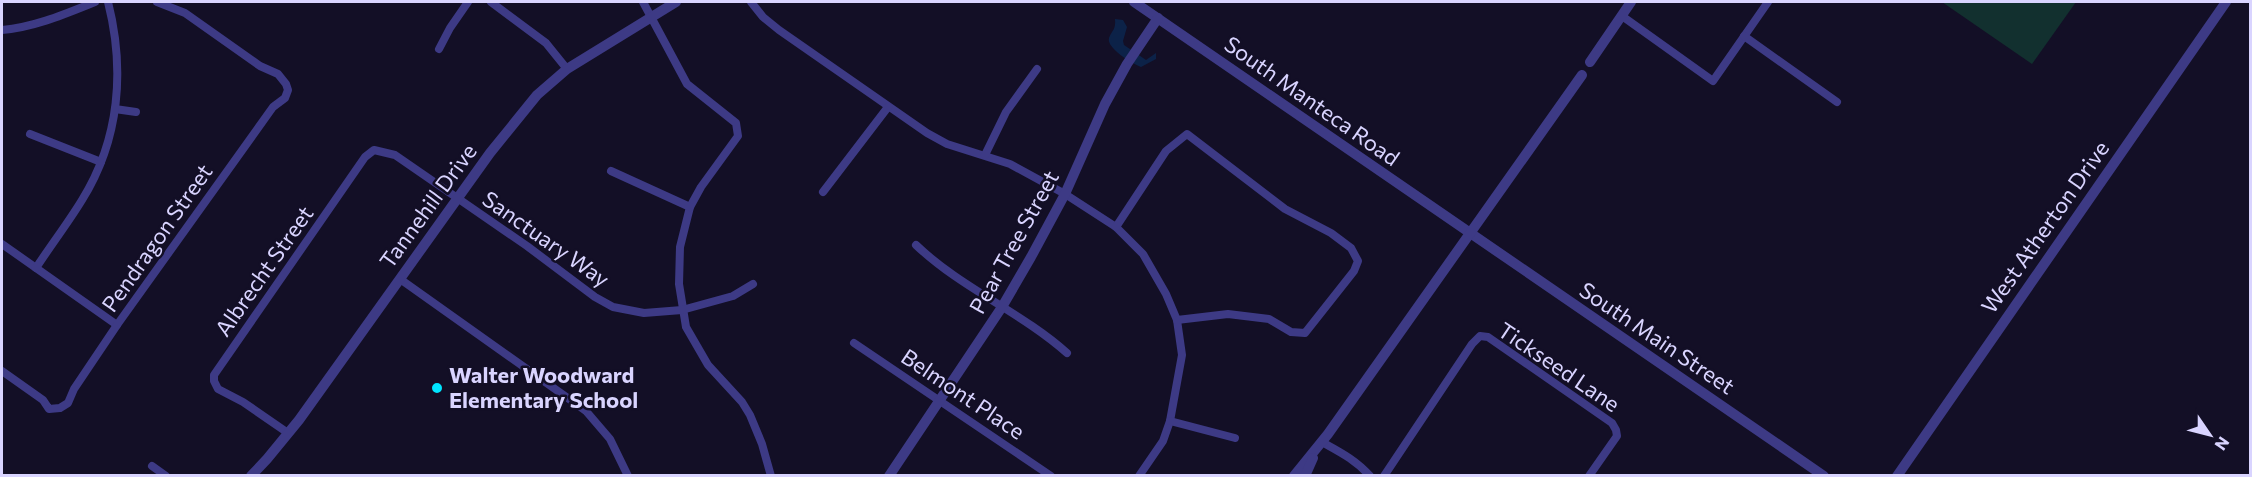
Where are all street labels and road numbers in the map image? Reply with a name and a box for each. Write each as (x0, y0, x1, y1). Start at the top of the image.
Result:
street label: South Manteca Road (1220, 30, 1405, 171)
street label: West Atherton Drive (1975, 135, 2114, 318)
street label: Tannehill Drive (373, 138, 482, 273)
street label: Pendragon Street (96, 159, 218, 317)
street label: Pear Tree Street (963, 165, 1064, 318)
street label: Sanctuary Way (478, 185, 615, 292)
street label: Albrecht Street (209, 200, 318, 341)
street label: South Main Street (1575, 276, 1740, 399)
street label: Tickseed Lane (1493, 316, 1625, 417)
street label: Belmont Place (896, 342, 1030, 445)

